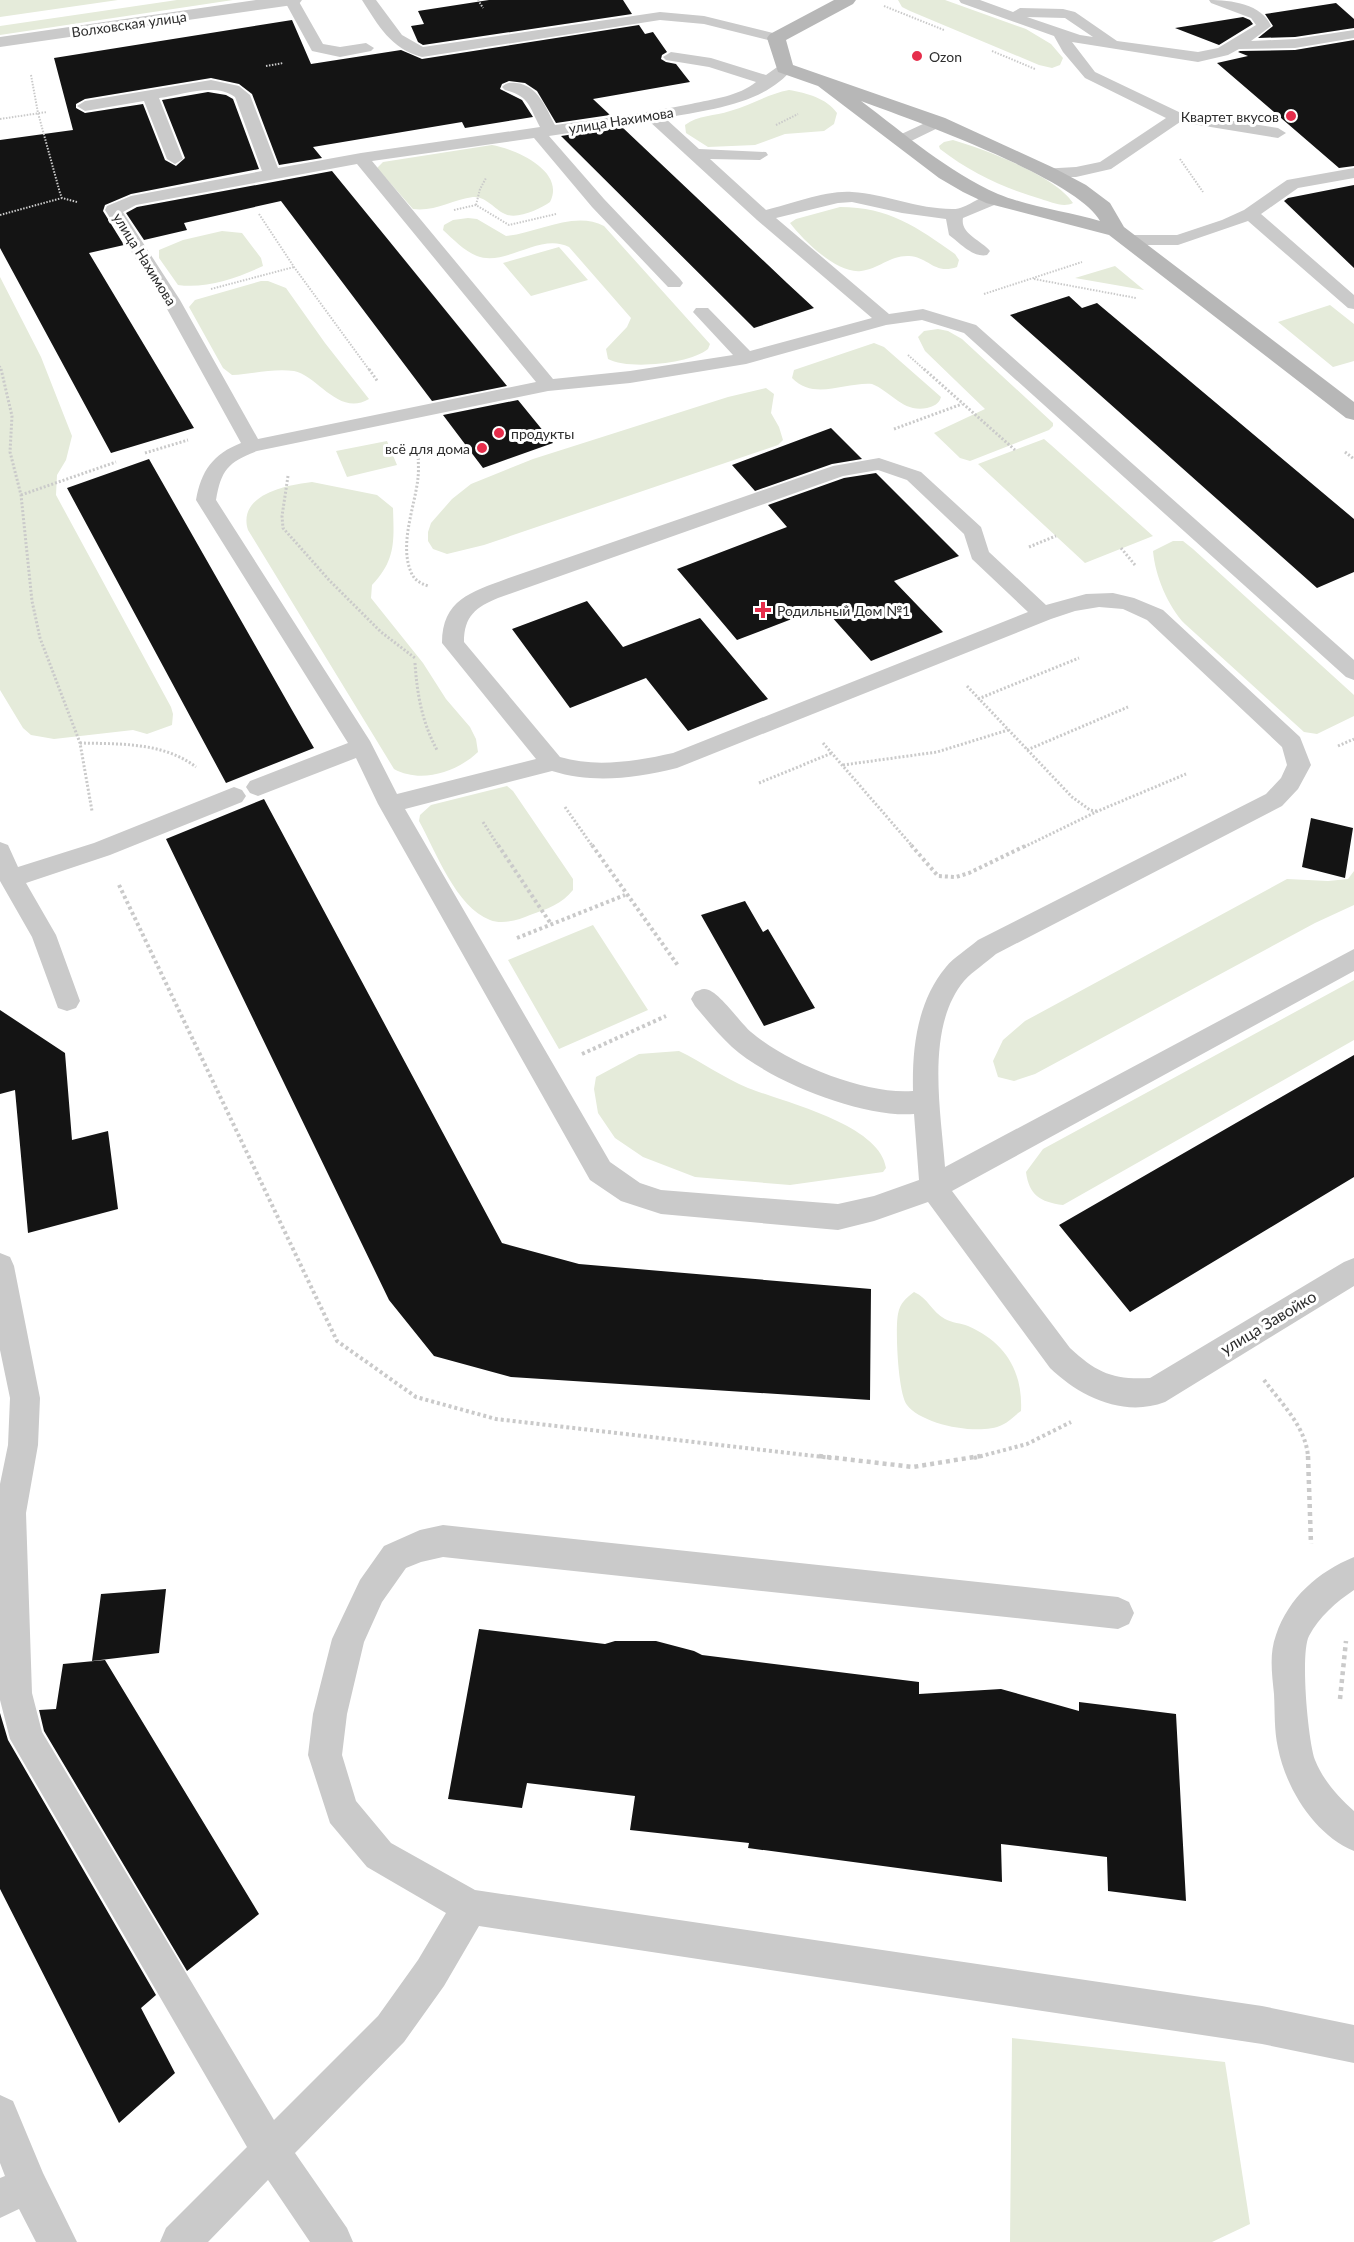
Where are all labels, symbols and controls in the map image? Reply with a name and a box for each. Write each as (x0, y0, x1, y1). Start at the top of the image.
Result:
street label: Волховская улица (70, 8, 188, 40)
place label: Ozon (929, 48, 962, 65)
marker: Ozon (910, 49, 924, 63)
street label: улица Нахимова (567, 103, 675, 137)
place label: Квартет вкусов (1181, 108, 1279, 125)
marker: Квартет вкусов (1284, 109, 1298, 123)
street label: улица Нахимова (110, 210, 180, 308)
place label: продукты (511, 425, 574, 442)
marker: продукты (492, 426, 506, 440)
place label: всё для дома (385, 440, 470, 457)
marker: всё для дома (475, 441, 489, 455)
marker: Родильный Дом №1 (754, 601, 772, 619)
place label: Родильный Дом №1 (777, 602, 910, 619)
street label: улица Завойко (1217, 1286, 1319, 1358)

